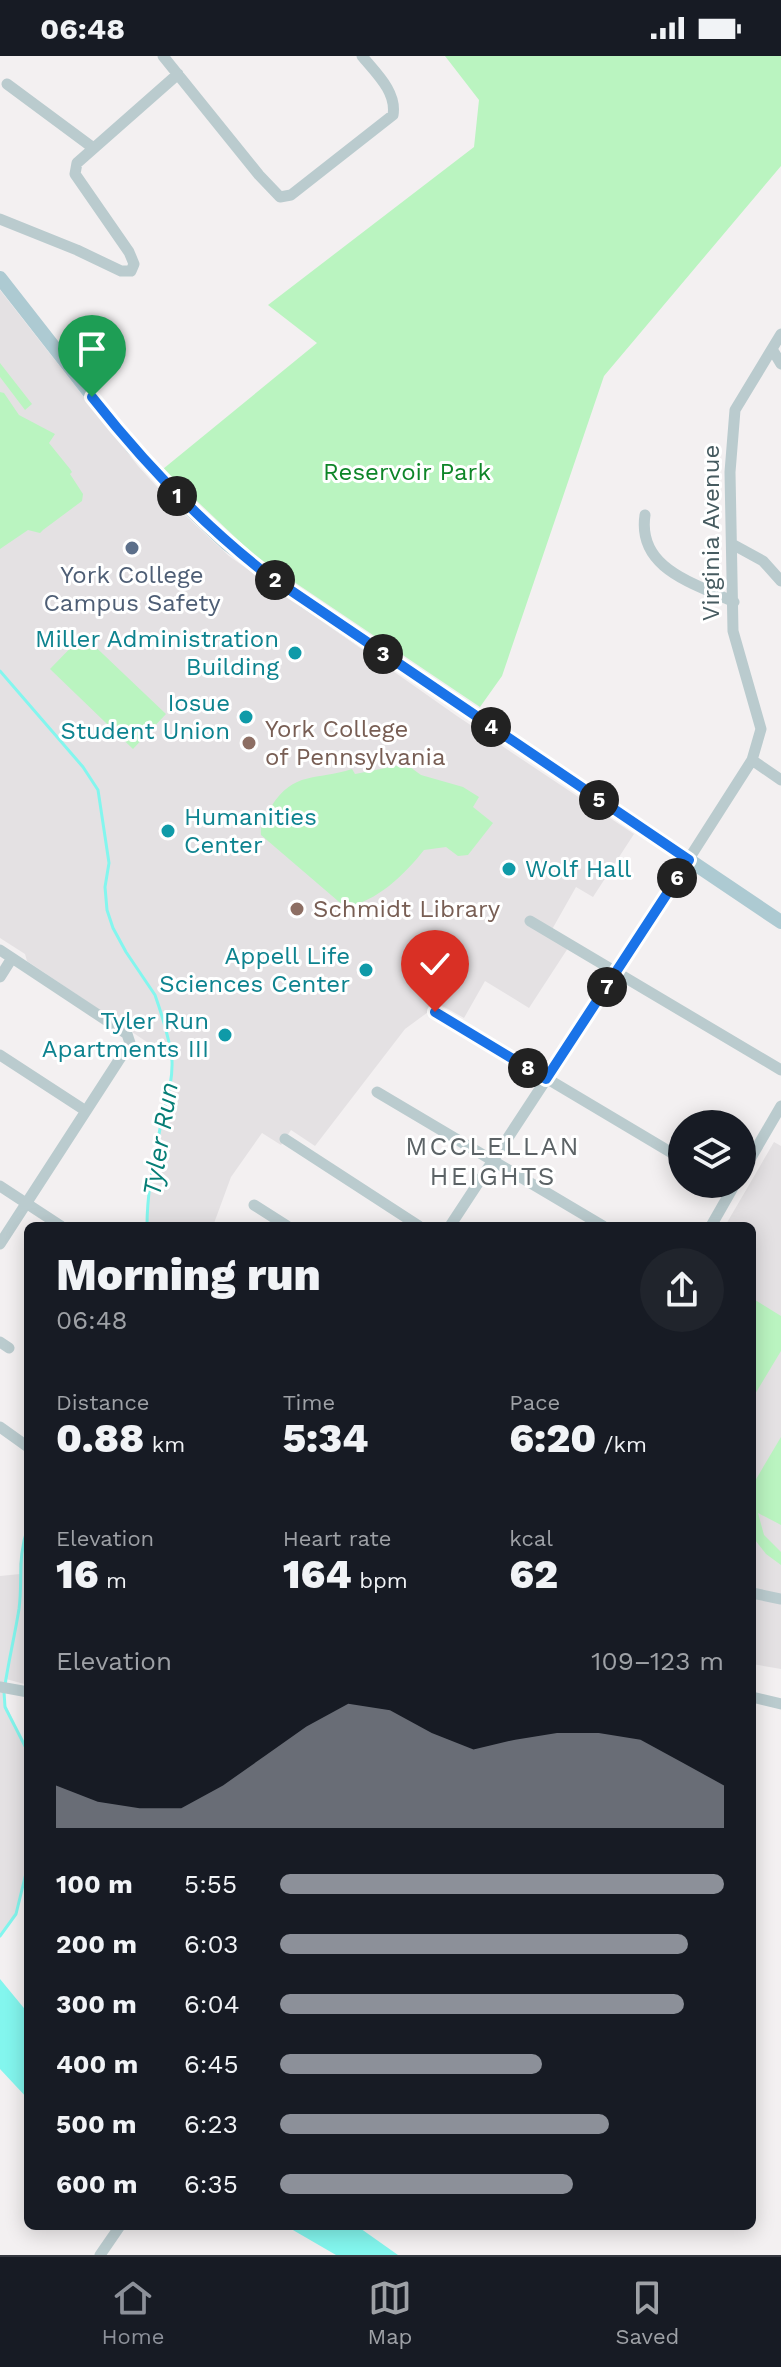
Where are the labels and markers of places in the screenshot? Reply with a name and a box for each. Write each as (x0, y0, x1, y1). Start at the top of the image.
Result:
pin (58, 315, 126, 397)
pin: 1 (157, 476, 197, 516)
marker: York College Campus Safety (123, 539, 141, 557)
pin: 2 (255, 560, 295, 600)
place label: York College Campus Safety (43, 561, 221, 617)
place label: Miller Administration Building (35, 625, 279, 681)
pin: 3 (363, 634, 403, 674)
marker: Miller Administration Building (286, 644, 304, 662)
place label: Iosue Student Union (61, 689, 230, 745)
pin: 4 (471, 707, 511, 747)
marker: Iosue Student Union (237, 708, 255, 726)
place label: York College of Pennsylvania (265, 715, 446, 771)
marker: York College of Pennsylvania (240, 734, 258, 752)
pin: 5 (579, 780, 619, 820)
place label: Humanities Center (184, 803, 317, 859)
marker: Humanities Center (159, 822, 177, 840)
place label: Wolf Hall (525, 855, 632, 883)
pin: 6 (657, 858, 697, 898)
marker: Wolf Hall (500, 860, 518, 878)
place label: Schmidt Library (313, 895, 501, 923)
marker: Schmidt Library (288, 900, 306, 918)
pin (401, 930, 469, 1012)
place label: Appell Life Sciences Center (159, 942, 350, 998)
marker: Appell Life Sciences Center (357, 961, 375, 979)
pin: 7 (587, 967, 627, 1007)
place label: Tyler Run Apartments III (42, 1007, 209, 1063)
marker: Tyler Run Apartments III (216, 1026, 234, 1044)
pin: 8 (508, 1048, 548, 1088)

